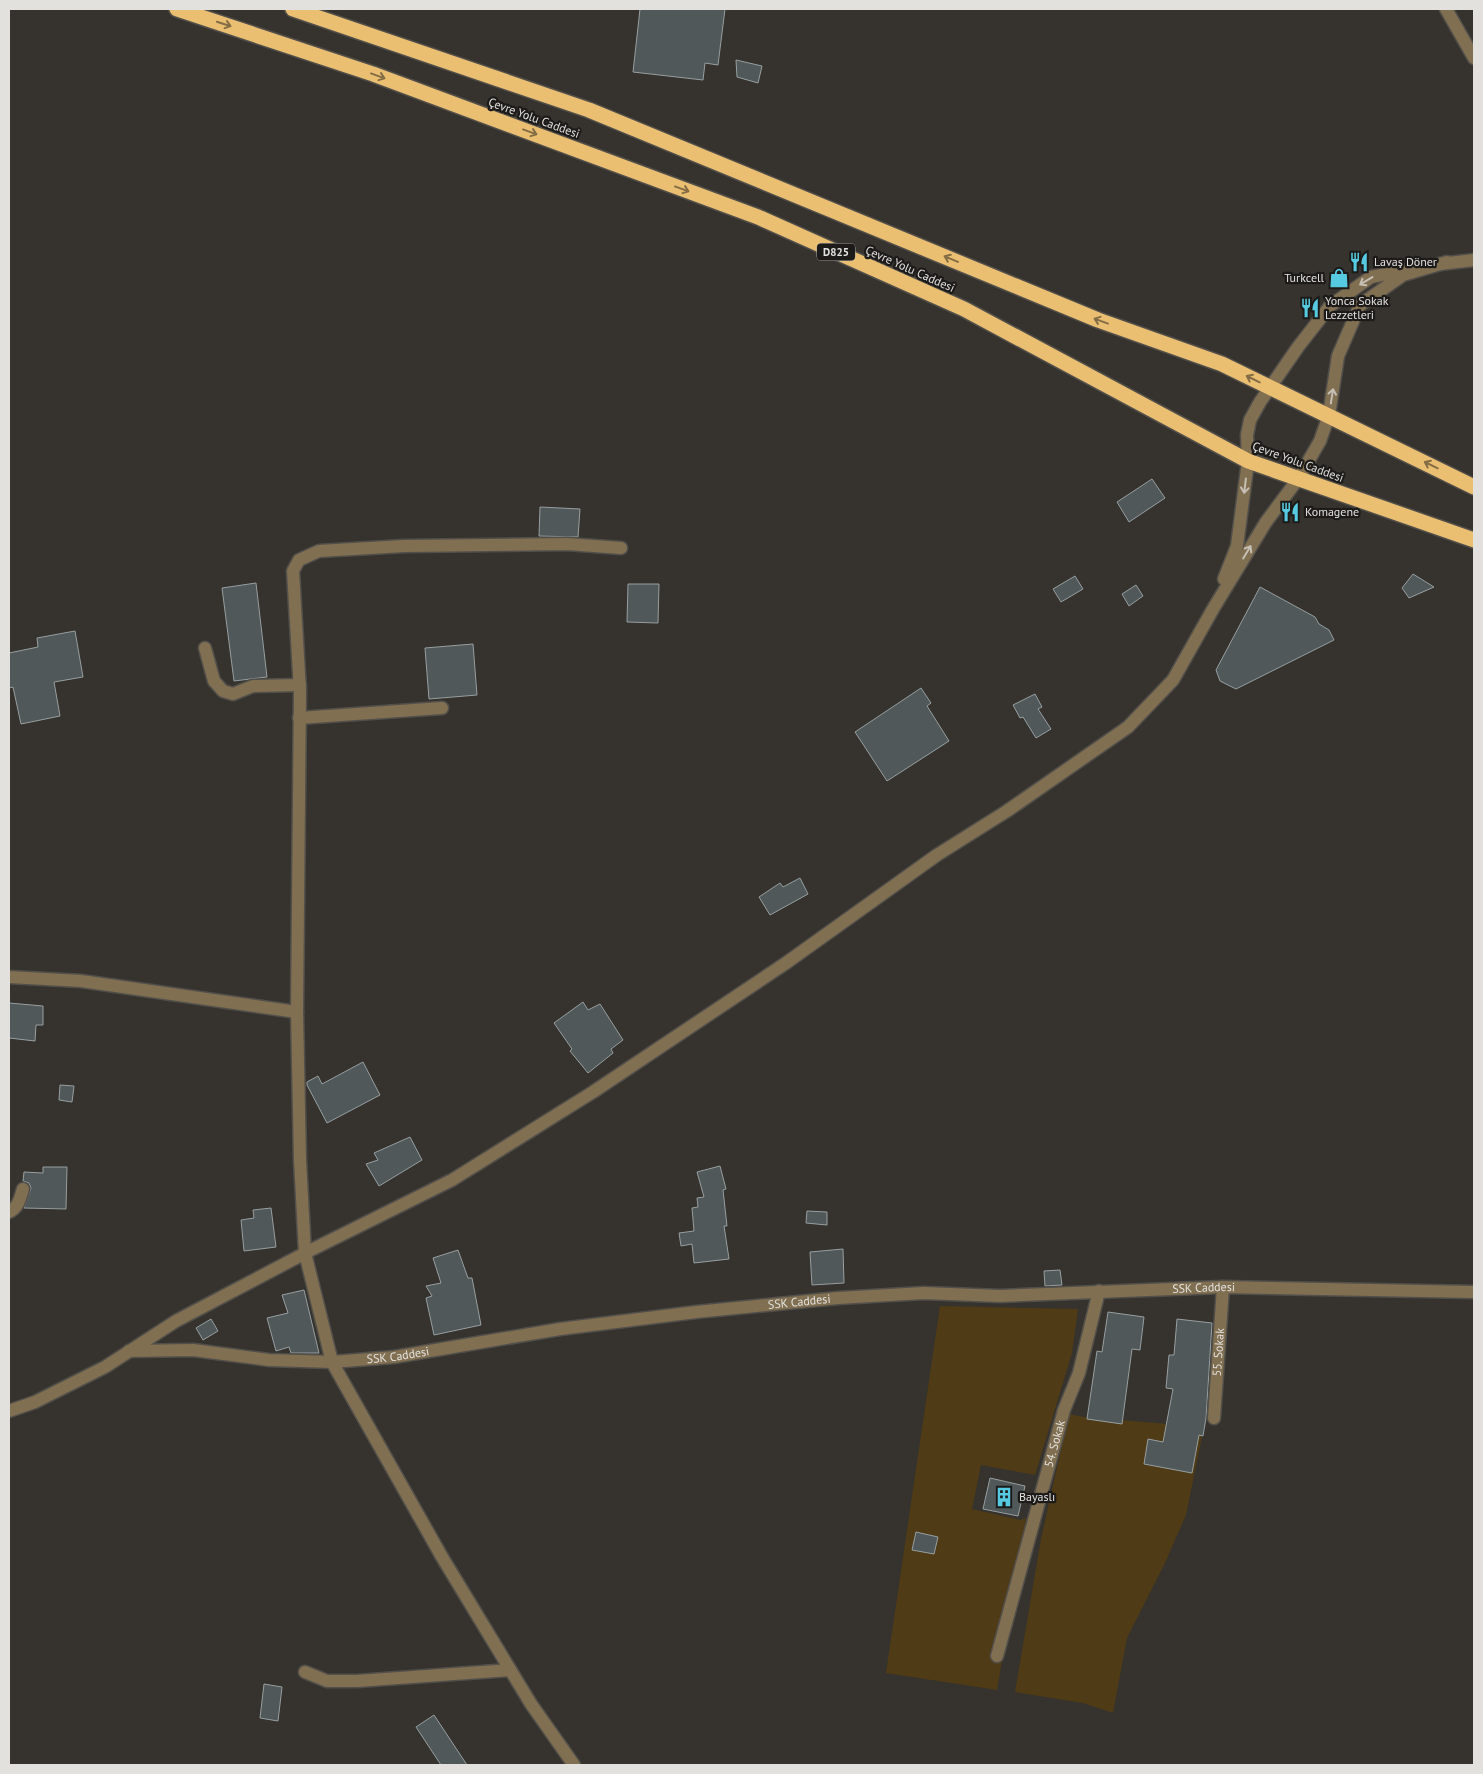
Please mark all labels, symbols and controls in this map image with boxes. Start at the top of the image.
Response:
one-way arrow [215,20,231,29]
one-way arrow [370,72,385,81]
street label: Çevre Yolu Caddesi [486,94,582,141]
one-way arrow [522,128,537,137]
one-way arrow [674,185,690,194]
street label: Çevre Yolu Caddesi [863,242,957,295]
road number: D825 [817,243,855,260]
restaurant icon: Lavaş Döner [1348,251,1370,273]
one-way arrow [944,254,959,263]
place label: Lavaş Döner [1374,254,1437,269]
shop icon: Turkcell [1328,267,1350,289]
place label: Turkcell [1284,270,1324,285]
one-way arrow [1359,275,1373,286]
place label: Yonca Sokak Lezzetleri [1325,293,1389,322]
restaurant icon: Yonca Sokak Lezzetleri [1299,297,1321,319]
one-way arrow [1094,316,1109,325]
one-way arrow [1246,374,1261,383]
one-way arrow [1327,388,1337,404]
street label: Çevre Yolu Caddesi [1250,438,1346,485]
one-way arrow [1423,460,1438,470]
one-way arrow [1240,478,1250,494]
restaurant icon: Komagene [1279,501,1301,523]
place label: Komagene [1305,504,1359,519]
one-way arrow [1243,546,1253,560]
street label: SSK Caddesi [1172,1279,1235,1296]
street label: SSK Caddesi [767,1291,831,1312]
street label: 55. Sokak [1209,1327,1227,1377]
street label: SSK Caddesi [366,1343,430,1366]
street label: 54. Sokak [1041,1418,1068,1469]
building icon: Bayaslı [993,1486,1015,1508]
place label: Bayaslı [1019,1489,1055,1504]

